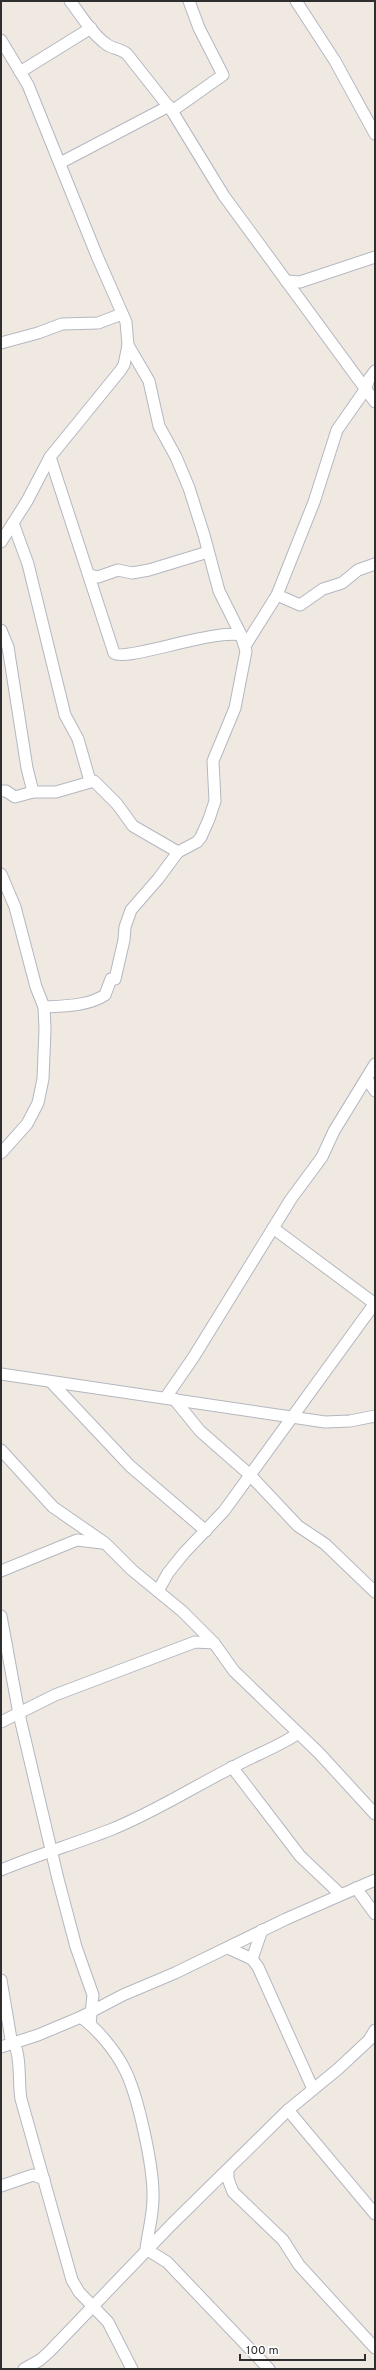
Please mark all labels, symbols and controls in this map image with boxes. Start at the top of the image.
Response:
scale bar [240,2336,365,2362]
text: 100 m [246,2343,279,2359]

